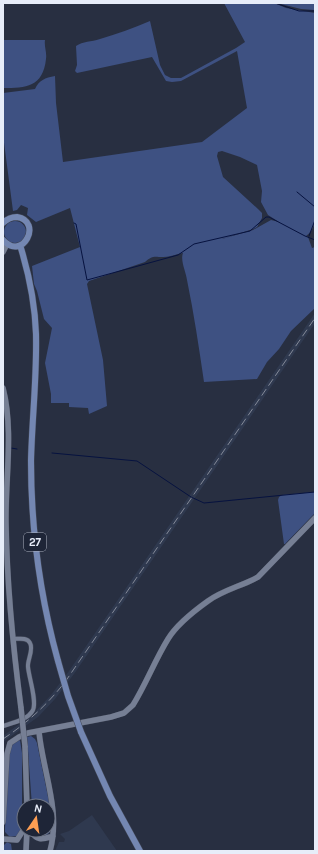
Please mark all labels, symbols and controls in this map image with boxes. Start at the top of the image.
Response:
road number: 27 [24,533,46,551]
north arrow [16,798,56,838]
text: N [33,802,43,816]

